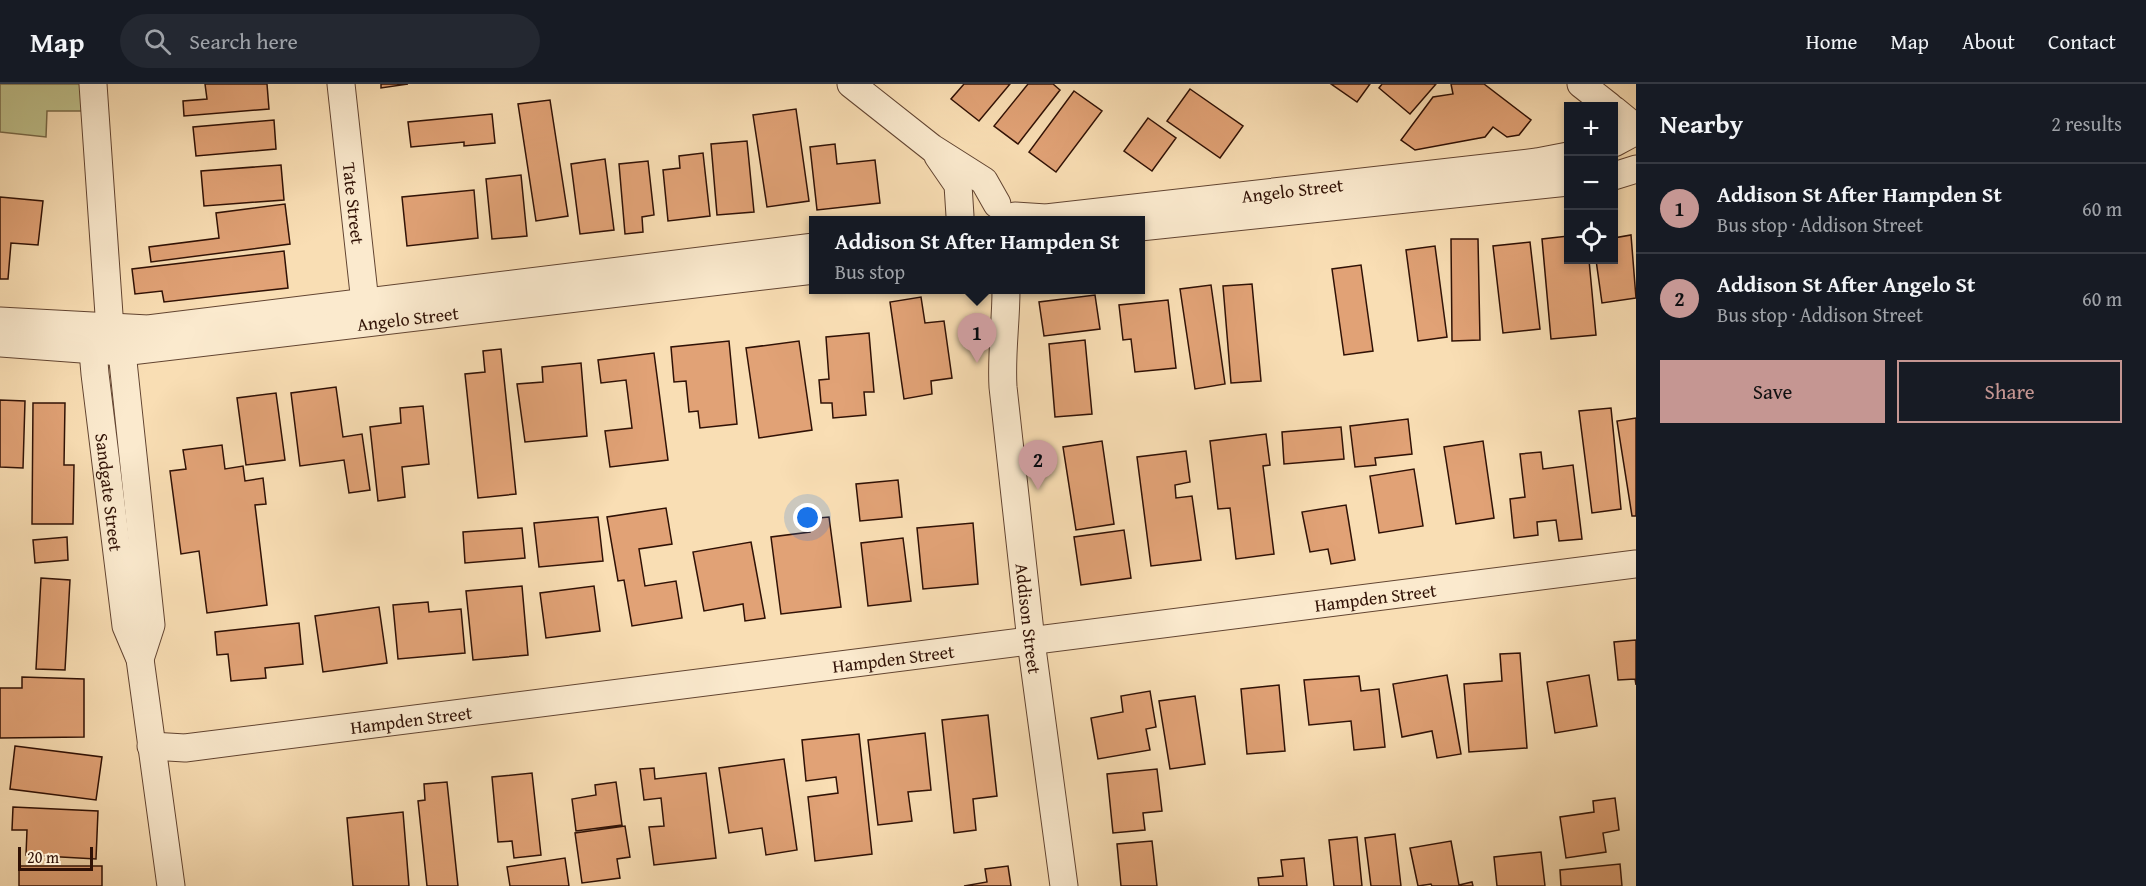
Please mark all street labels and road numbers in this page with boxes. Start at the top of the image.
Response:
street label: Tate Street [336,161,372,246]
street label: Angelo Street [1240,171,1345,209]
street label: Angelo Street [355,299,461,338]
street label: Sandgate Street [89,432,130,553]
street label: Addison Street [1009,562,1049,676]
street label: Hampden Street [1313,576,1439,618]
street label: Hampden Street [831,637,956,679]
street label: Hampden Street [349,698,474,740]

